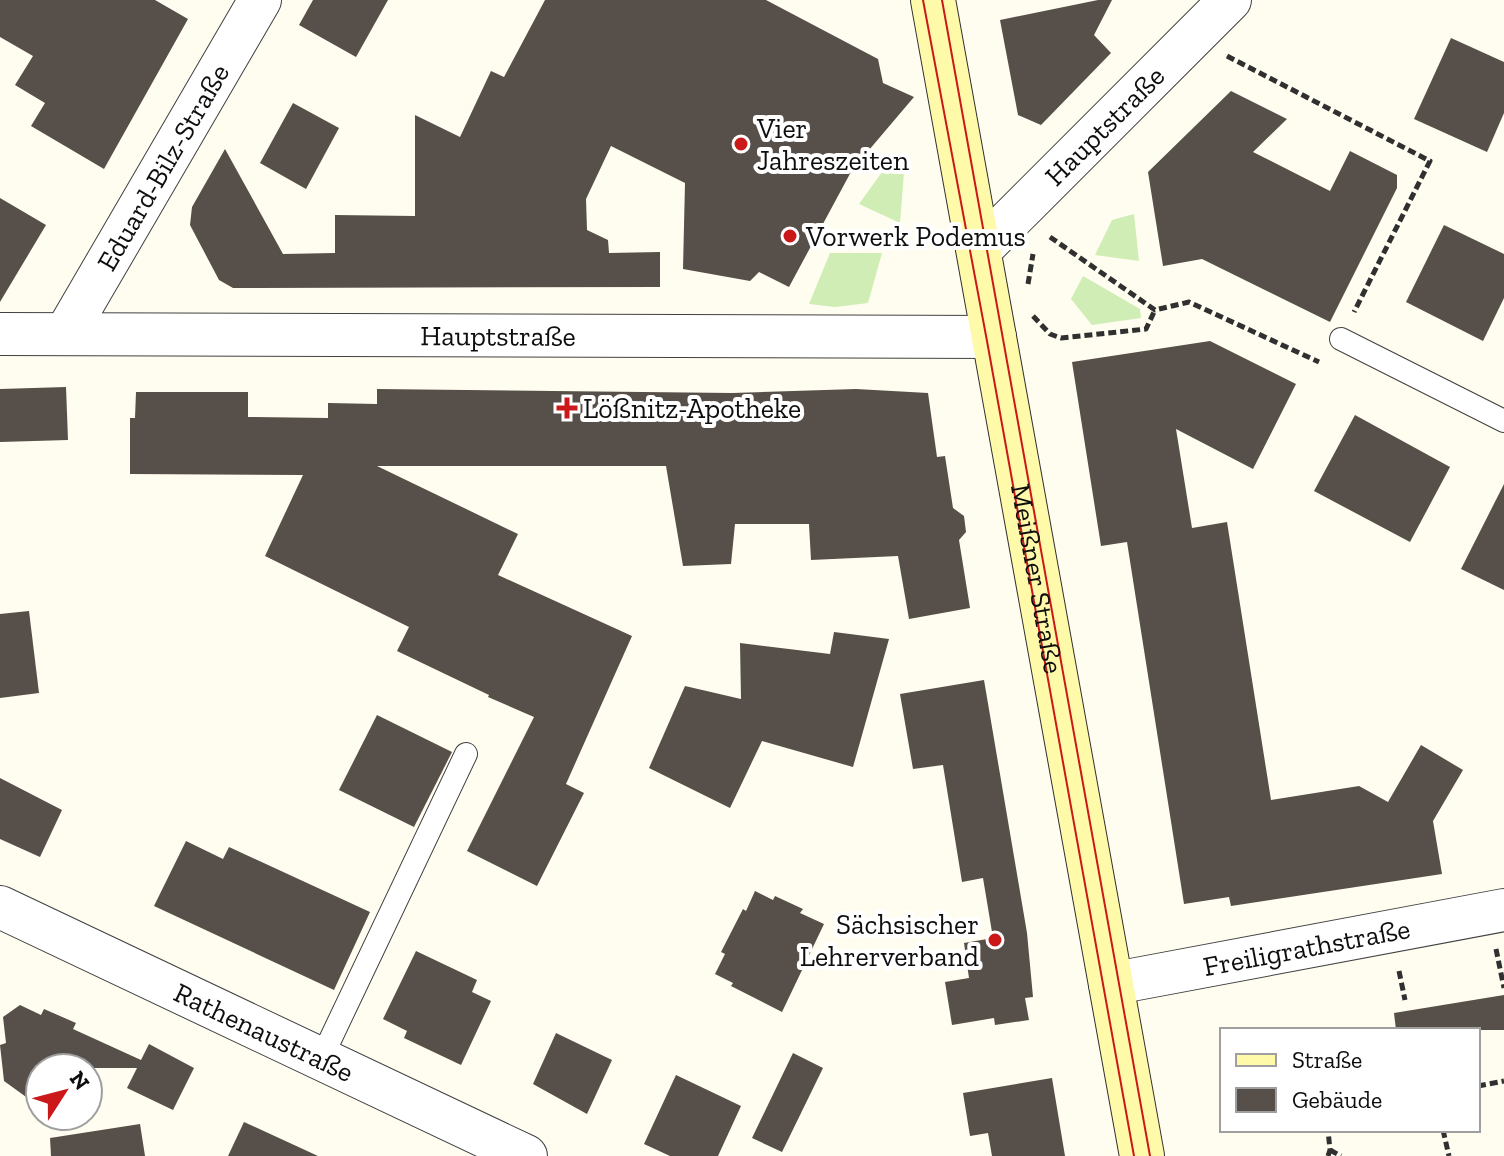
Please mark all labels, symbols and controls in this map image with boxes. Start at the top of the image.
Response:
street label: Eduard-Bilz-Straße [90,58,236,276]
street label: Hauptstraße [1038,59,1171,192]
place label: Vier Jahreszeiten [756,112,909,177]
marker: Vier Jahreszeiten [732,135,750,153]
place label: Vorwerk Podemus [805,220,1026,253]
marker: Vorwerk Podemus [781,227,799,245]
street label: Hauptstraße [420,319,576,352]
place label: Lößnitz-Apotheke [583,392,801,425]
marker: Lößnitz-Apotheke [558,399,576,417]
street label: Meißner Straße [1004,481,1071,676]
place label: Sächsischer Lehrerverband [800,908,979,973]
street label: Freiligrathstraße [1200,911,1413,983]
marker: Sächsischer Lehrerverband [986,931,1004,949]
street label: Rathenaustraße [169,975,359,1089]
legend [1220,1028,1480,1132]
text: Straße [1292,1045,1362,1074]
north arrow [24,1052,104,1132]
text: N [64,1066,96,1095]
text: Gebäude [1292,1085,1382,1114]

